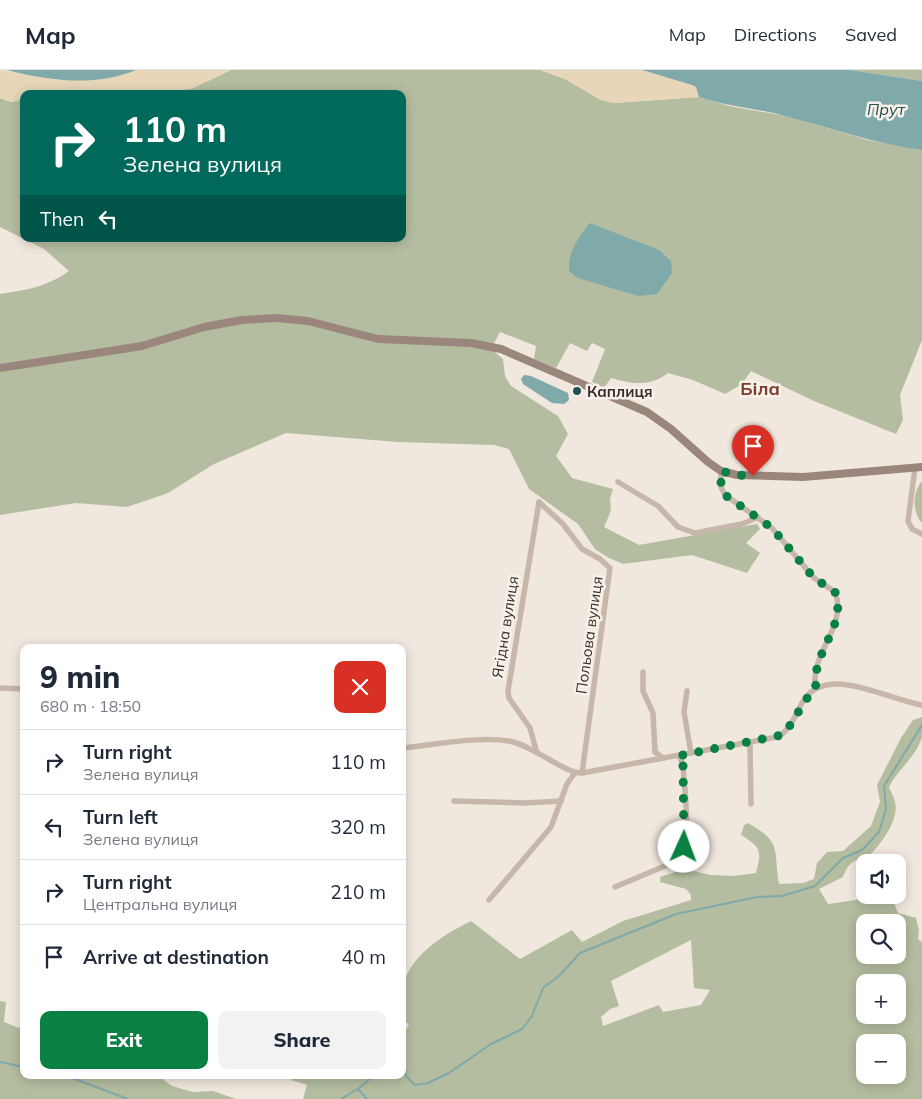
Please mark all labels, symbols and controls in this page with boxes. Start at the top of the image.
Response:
text: Map [25,20,76,50]
text: Map [669,23,706,46]
text: Directions [734,23,817,46]
text: Saved [845,23,897,46]
water label: Прут [867,99,906,119]
text: 110 m [123,107,227,151]
icon: right [40,110,105,175]
text: Зелена вулиця [123,150,282,178]
icon: left [94,205,122,233]
text: Then [40,207,84,231]
district label: Біла [740,377,780,400]
place label: Каплиця [587,382,653,401]
marker: Каплиця [571,385,583,397]
pin [732,425,774,476]
icon: arrive [739,432,767,460]
street label: Ягідна вулиця [488,575,522,679]
street label: Польова вулиця [571,575,607,695]
text: 9 min [40,658,120,696]
button: close [334,661,386,713]
text: 680 m · 18:50 [40,696,141,716]
text: Turn right [83,740,172,764]
icon: right [40,748,68,776]
text: 110 m [330,750,386,774]
text: Зелена вулиця [83,764,199,784]
text: Turn left [83,805,158,829]
icon: left [40,813,68,841]
text: 320 m [330,815,386,839]
position arrow [657,820,709,872]
text: Зелена вулиця [83,829,199,849]
map controls [856,854,906,1084]
button: sound [856,854,906,904]
text: Turn right [83,870,172,894]
icon: right [40,878,68,906]
text: 210 m [330,880,386,904]
text: Центральна вулиця [83,894,237,914]
button: search [856,914,906,964]
icon: arrive [40,943,68,971]
text: Arrive at destination [83,945,269,969]
text: 40 m [342,945,386,969]
button: + [856,974,906,1024]
button: Exit [40,1011,208,1069]
button: Share [218,1011,386,1069]
button: − [856,1034,906,1084]

